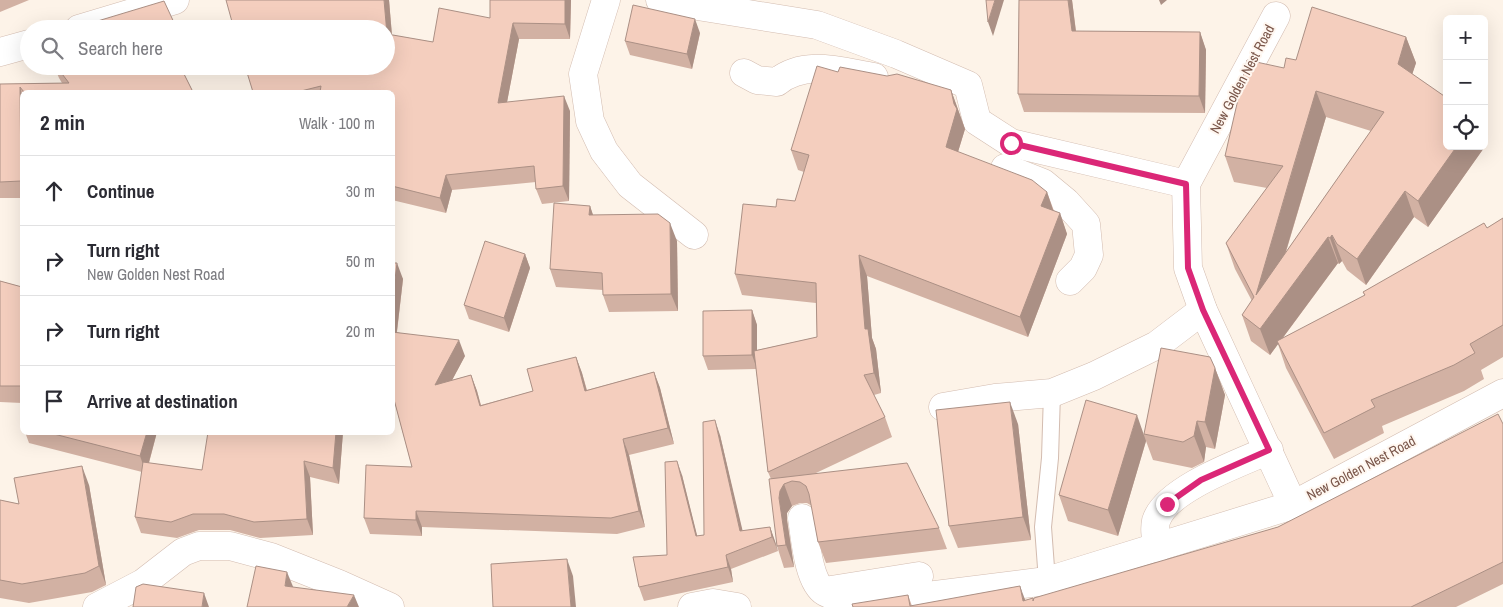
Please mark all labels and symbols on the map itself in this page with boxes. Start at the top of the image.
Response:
street label: New Golden Nest Road [1206,22,1278,136]
route start [1000,132,1023,155]
street label: New Golden Nest Road [1304,432,1418,504]
route end [1156,493,1179,516]

